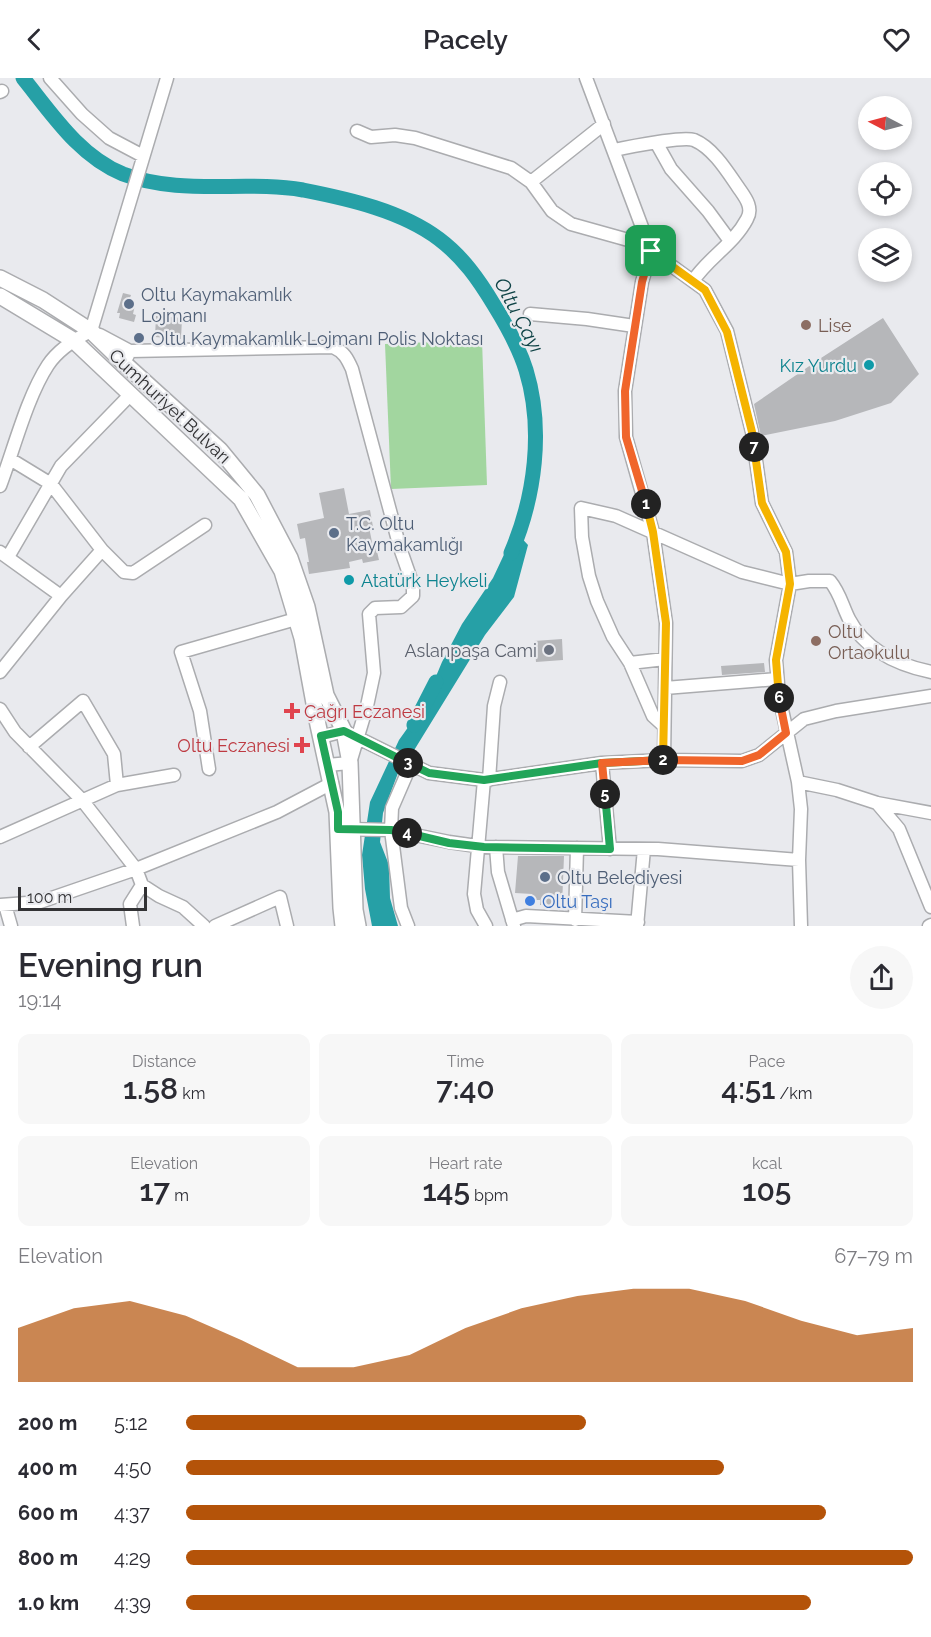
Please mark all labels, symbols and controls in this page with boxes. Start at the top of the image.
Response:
icon: back [18,23,51,56]
icon: heart [880,23,913,56]
text: Pacely [423,24,508,55]
north arrow [858,96,912,150]
map controls [858,96,912,282]
button: locate [858,162,912,216]
pin [625,225,676,276]
button: layers [858,228,912,282]
icon: arrive [634,234,667,267]
water label: Oltu Çayı [489,273,549,357]
place label: Oltu Kaymakamlık Lojmanı [141,284,293,326]
marker: Oltu Kaymakamlık Lojmanı [122,297,136,311]
place label: Lise [818,315,852,336]
marker: Lise [799,318,813,332]
place label: Oltu Kaymakamlık Lojmanı Polis Noktası [151,328,483,349]
marker: Oltu Kaymakamlık Lojmanı Polis Noktası [132,331,146,345]
street label: Cumhuriyet Bulvarı [105,344,235,468]
place label: Kız Yurdu [779,355,857,376]
marker: Kız Yurdu [862,358,876,372]
pin: 7 [739,432,769,462]
text: 7 [750,437,758,456]
pin: 1 [631,489,661,519]
text: 1 [642,494,650,513]
place label: T.C. Oltu Kaymakamlığı [346,513,463,555]
marker: T.C. Oltu Kaymakamlığı [327,526,341,540]
place label: Atatürk Heykeli [361,570,487,591]
marker: Atatürk Heykeli [342,573,356,587]
place label: Oltu Ortaokulu [828,621,910,663]
marker: Oltu Ortaokulu [809,634,823,648]
place label: Aslanpaşa Cami [404,640,537,661]
marker: Aslanpaşa Cami [542,643,556,657]
pin: 6 [764,683,794,713]
text: 6 [774,688,784,707]
place label: Çağrı Eczanesi [304,701,425,722]
marker: Çağrı Eczanesi [285,704,299,718]
place label: Oltu Eczanesi [177,735,290,756]
marker: Oltu Eczanesi [295,738,309,752]
pin: 2 [648,745,678,775]
pin: 3 [393,748,423,778]
text: 2 [658,750,668,769]
text: 3 [404,753,412,772]
pin: 5 [590,779,620,809]
text: 5 [601,784,609,803]
pin: 4 [392,818,422,848]
text: 4 [402,823,412,842]
place label: Oltu Belediyesi [557,867,682,888]
marker: Oltu Belediyesi [538,870,552,884]
scale bar [18,884,147,911]
text: 100 m [27,888,72,907]
place label: Oltu Taşı [542,891,613,912]
marker: Oltu Taşı [523,894,537,908]
text: Evening run [18,946,203,985]
button: share [850,946,913,1009]
text: 19:14 [18,988,62,1012]
text: Distance [132,1052,196,1071]
text: Time [447,1052,484,1071]
text: Pace [748,1052,785,1071]
text: 1.58 [123,1071,178,1106]
text: 7:40 [436,1071,495,1106]
text: 4:51 [721,1071,776,1106]
text: km [178,1084,205,1103]
text: /km [776,1084,812,1103]
text: Elevation [130,1154,198,1173]
text: Heart rate [429,1154,502,1173]
text: kcal [752,1154,782,1173]
text: 17 [139,1173,170,1208]
text: 145 [422,1173,470,1208]
text: 105 [742,1173,791,1208]
text: m [170,1186,189,1205]
text: bpm [470,1186,509,1205]
text: Elevation [18,1244,103,1268]
text: 67–79 m [834,1244,913,1268]
text: 200 m [18,1411,77,1435]
text: 5:12 [114,1411,148,1435]
text: 400 m [18,1456,77,1480]
text: 4:50 [114,1456,152,1480]
text: 600 m [18,1501,78,1525]
text: 4:37 [114,1501,150,1525]
text: 800 m [18,1546,78,1570]
text: 4:29 [114,1546,151,1570]
text: 1.0 km [18,1591,79,1615]
text: 4:39 [114,1591,151,1615]

